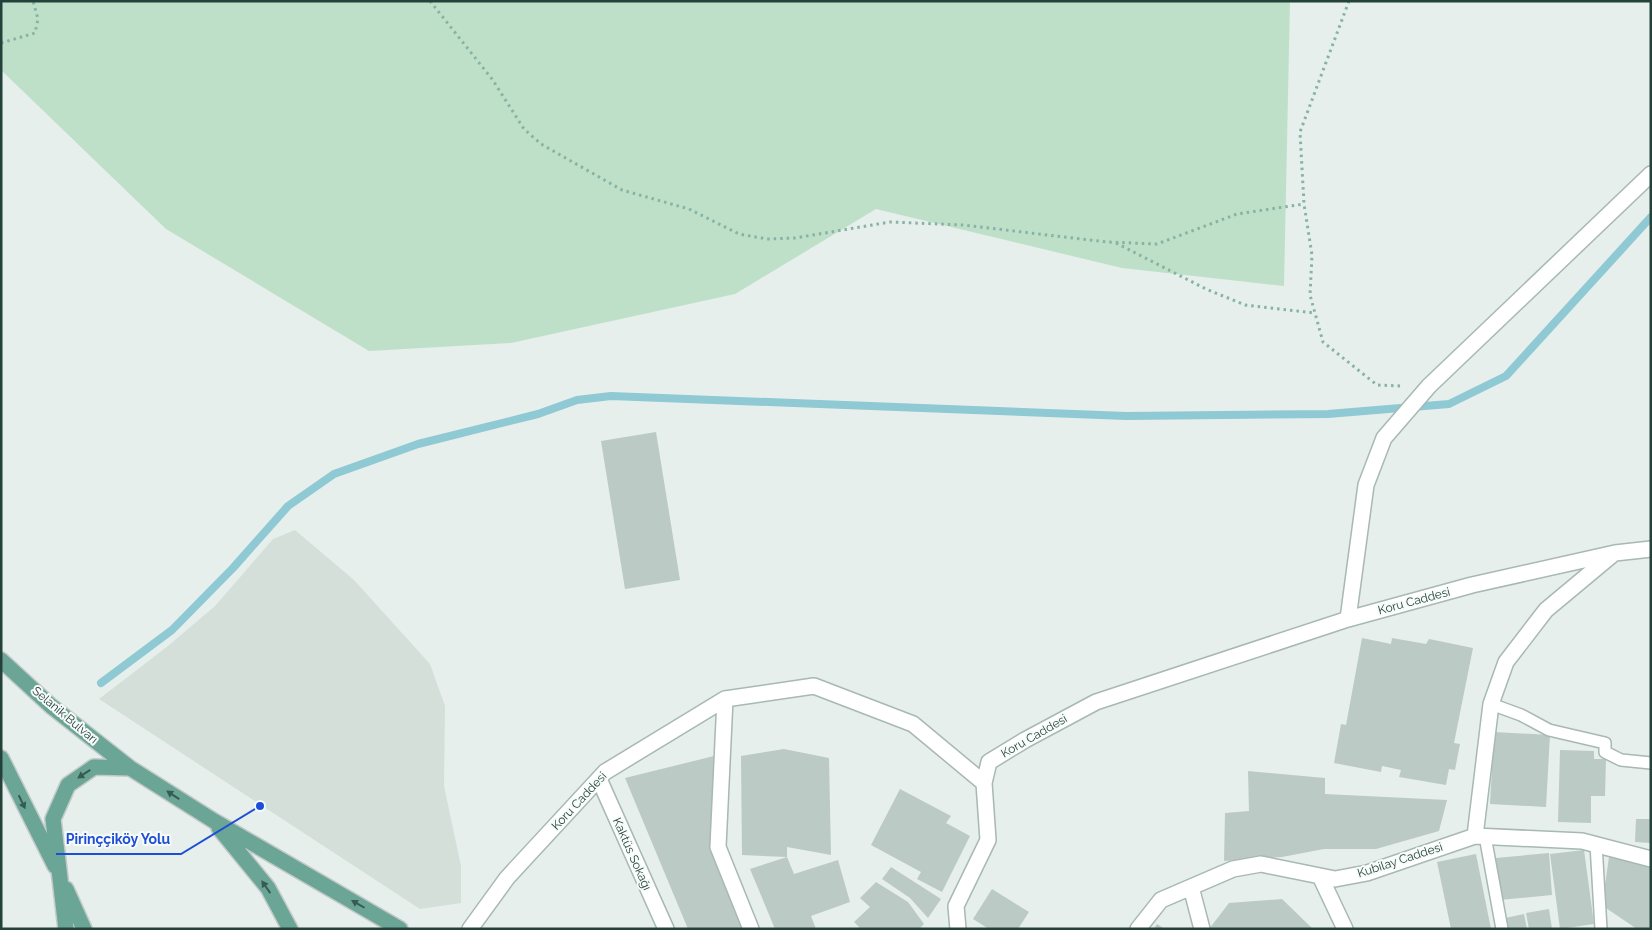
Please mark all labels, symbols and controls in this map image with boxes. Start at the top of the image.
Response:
street label: Koru Caddesi [1376,585,1452,617]
street label: Selanik Bulvarı [29,684,101,746]
street label: Koru Caddesi [998,711,1070,761]
street label: Koru Caddesi [549,769,609,833]
one-way arrow [77,770,90,779]
one-way arrow [166,790,179,800]
one-way arrow [19,795,27,809]
street label: Kaktüs Sokağı [610,816,654,892]
callout: Pirinççiköy Yolu [56,825,181,854]
text: Pirinççiköy Yolu [66,831,171,847]
street label: Kubilay Caddesi [1356,840,1444,880]
one-way arrow [261,880,271,893]
one-way arrow [351,900,364,909]

